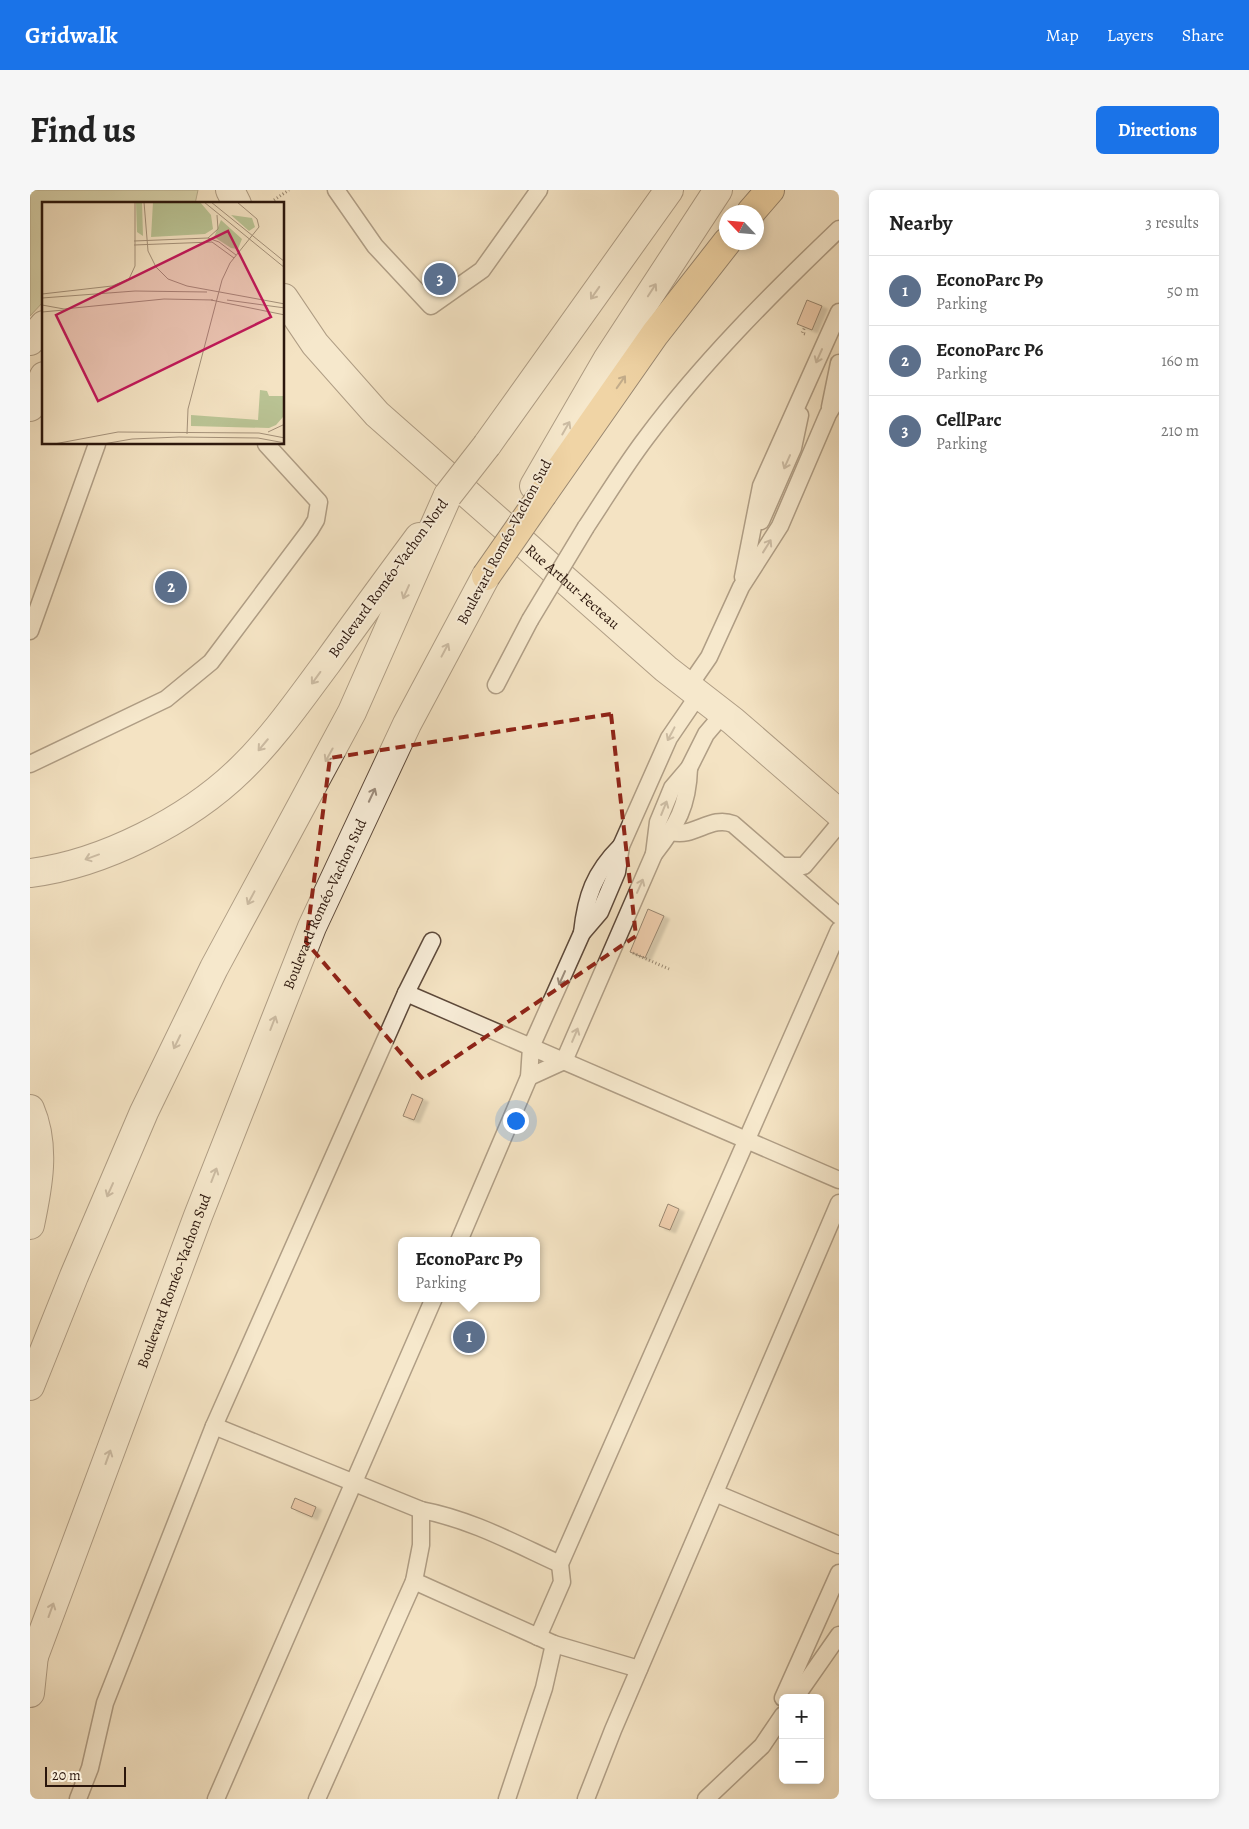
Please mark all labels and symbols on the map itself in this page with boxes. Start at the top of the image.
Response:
inset map [42,202,285,445]
north arrow [719,205,764,250]
pin: 3 [424,260,456,298]
one-way arrow [647,283,657,297]
one-way arrow [590,285,600,299]
one-way arrow [814,348,824,363]
one-way arrow [616,375,626,389]
one-way arrow [562,421,572,435]
one-way arrow [781,454,791,469]
street label: Boulevard Roméo-Vachon Sud [452,455,557,628]
street label: Boulevard Roméo-Vachon Nord [324,494,453,661]
one-way arrow [763,539,773,553]
street label: Rue Arthur-Fecteau [521,540,625,634]
pin: 2 [155,568,187,606]
one-way arrow [401,584,411,599]
one-way arrow [440,643,450,658]
one-way arrow [310,671,321,684]
one-way arrow [666,726,675,741]
one-way arrow [258,738,269,751]
one-way arrow [324,747,333,762]
one-way arrow [368,788,377,803]
one-way arrow [659,801,669,816]
street label: Boulevard Roméo-Vachon Sud [278,815,372,992]
one-way arrow [85,853,100,862]
one-way arrow [636,879,646,894]
one-way arrow [246,890,255,905]
one-way arrow [556,970,566,985]
one-way arrow [269,1016,279,1031]
one-way arrow [571,1028,581,1043]
one-way arrow [172,1035,182,1050]
your location [503,1108,529,1134]
one-way arrow [210,1168,220,1183]
one-way arrow [104,1182,114,1197]
street label: Boulevard Roméo-Vachon Sud [132,1190,216,1371]
pin: 1 [453,1318,485,1356]
one-way arrow [104,1450,113,1465]
one-way arrow [48,1602,57,1617]
scale bar [45,1764,126,1787]

